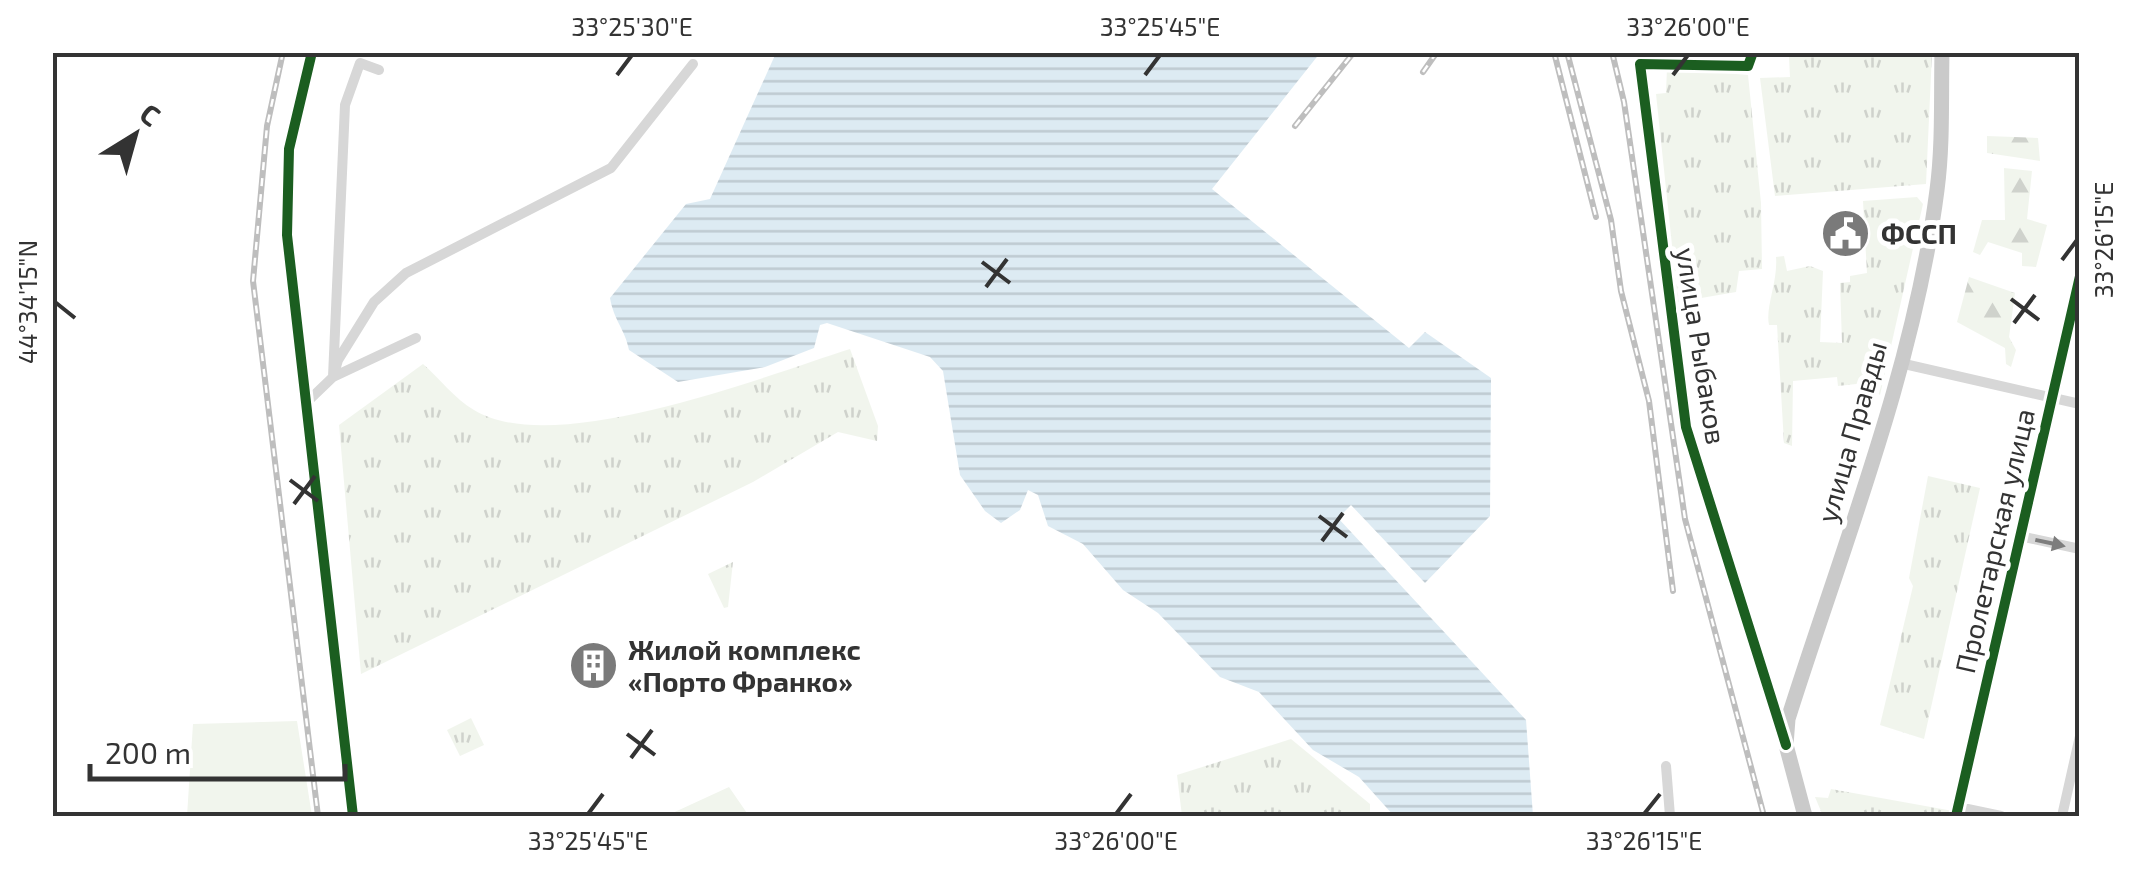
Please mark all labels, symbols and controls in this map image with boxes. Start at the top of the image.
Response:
text: 33°25'30"E [571,11,693,41]
text: 33°25'45"E [1100,11,1220,41]
text: 33°26'00"E [1626,11,1750,41]
north arrow [85,85,185,185]
text: С [134,96,167,133]
text: 33°26'15"E [2088,182,2118,298]
public building icon: ФССП [1820,208,1872,260]
place label: ФССП [1881,216,1957,250]
text: 44°34'15"N [12,240,42,364]
street label: улица Рыбаков [1670,245,1734,447]
street label: улица Правды [1809,337,1893,526]
street label: Пролетарская улица [1947,405,2041,676]
one-way arrow [2035,535,2066,551]
place label: Жилой комплекс «Порто Франко» [628,632,861,698]
building icon: Жилой комплекс «Порто Франко» [567,640,619,692]
scale bar [90,719,345,781]
text: 200 m [105,734,191,770]
text: 33°25'45"E [528,825,648,855]
text: 33°26'00"E [1054,825,1178,855]
text: 33°26'15"E [1586,825,1702,855]

